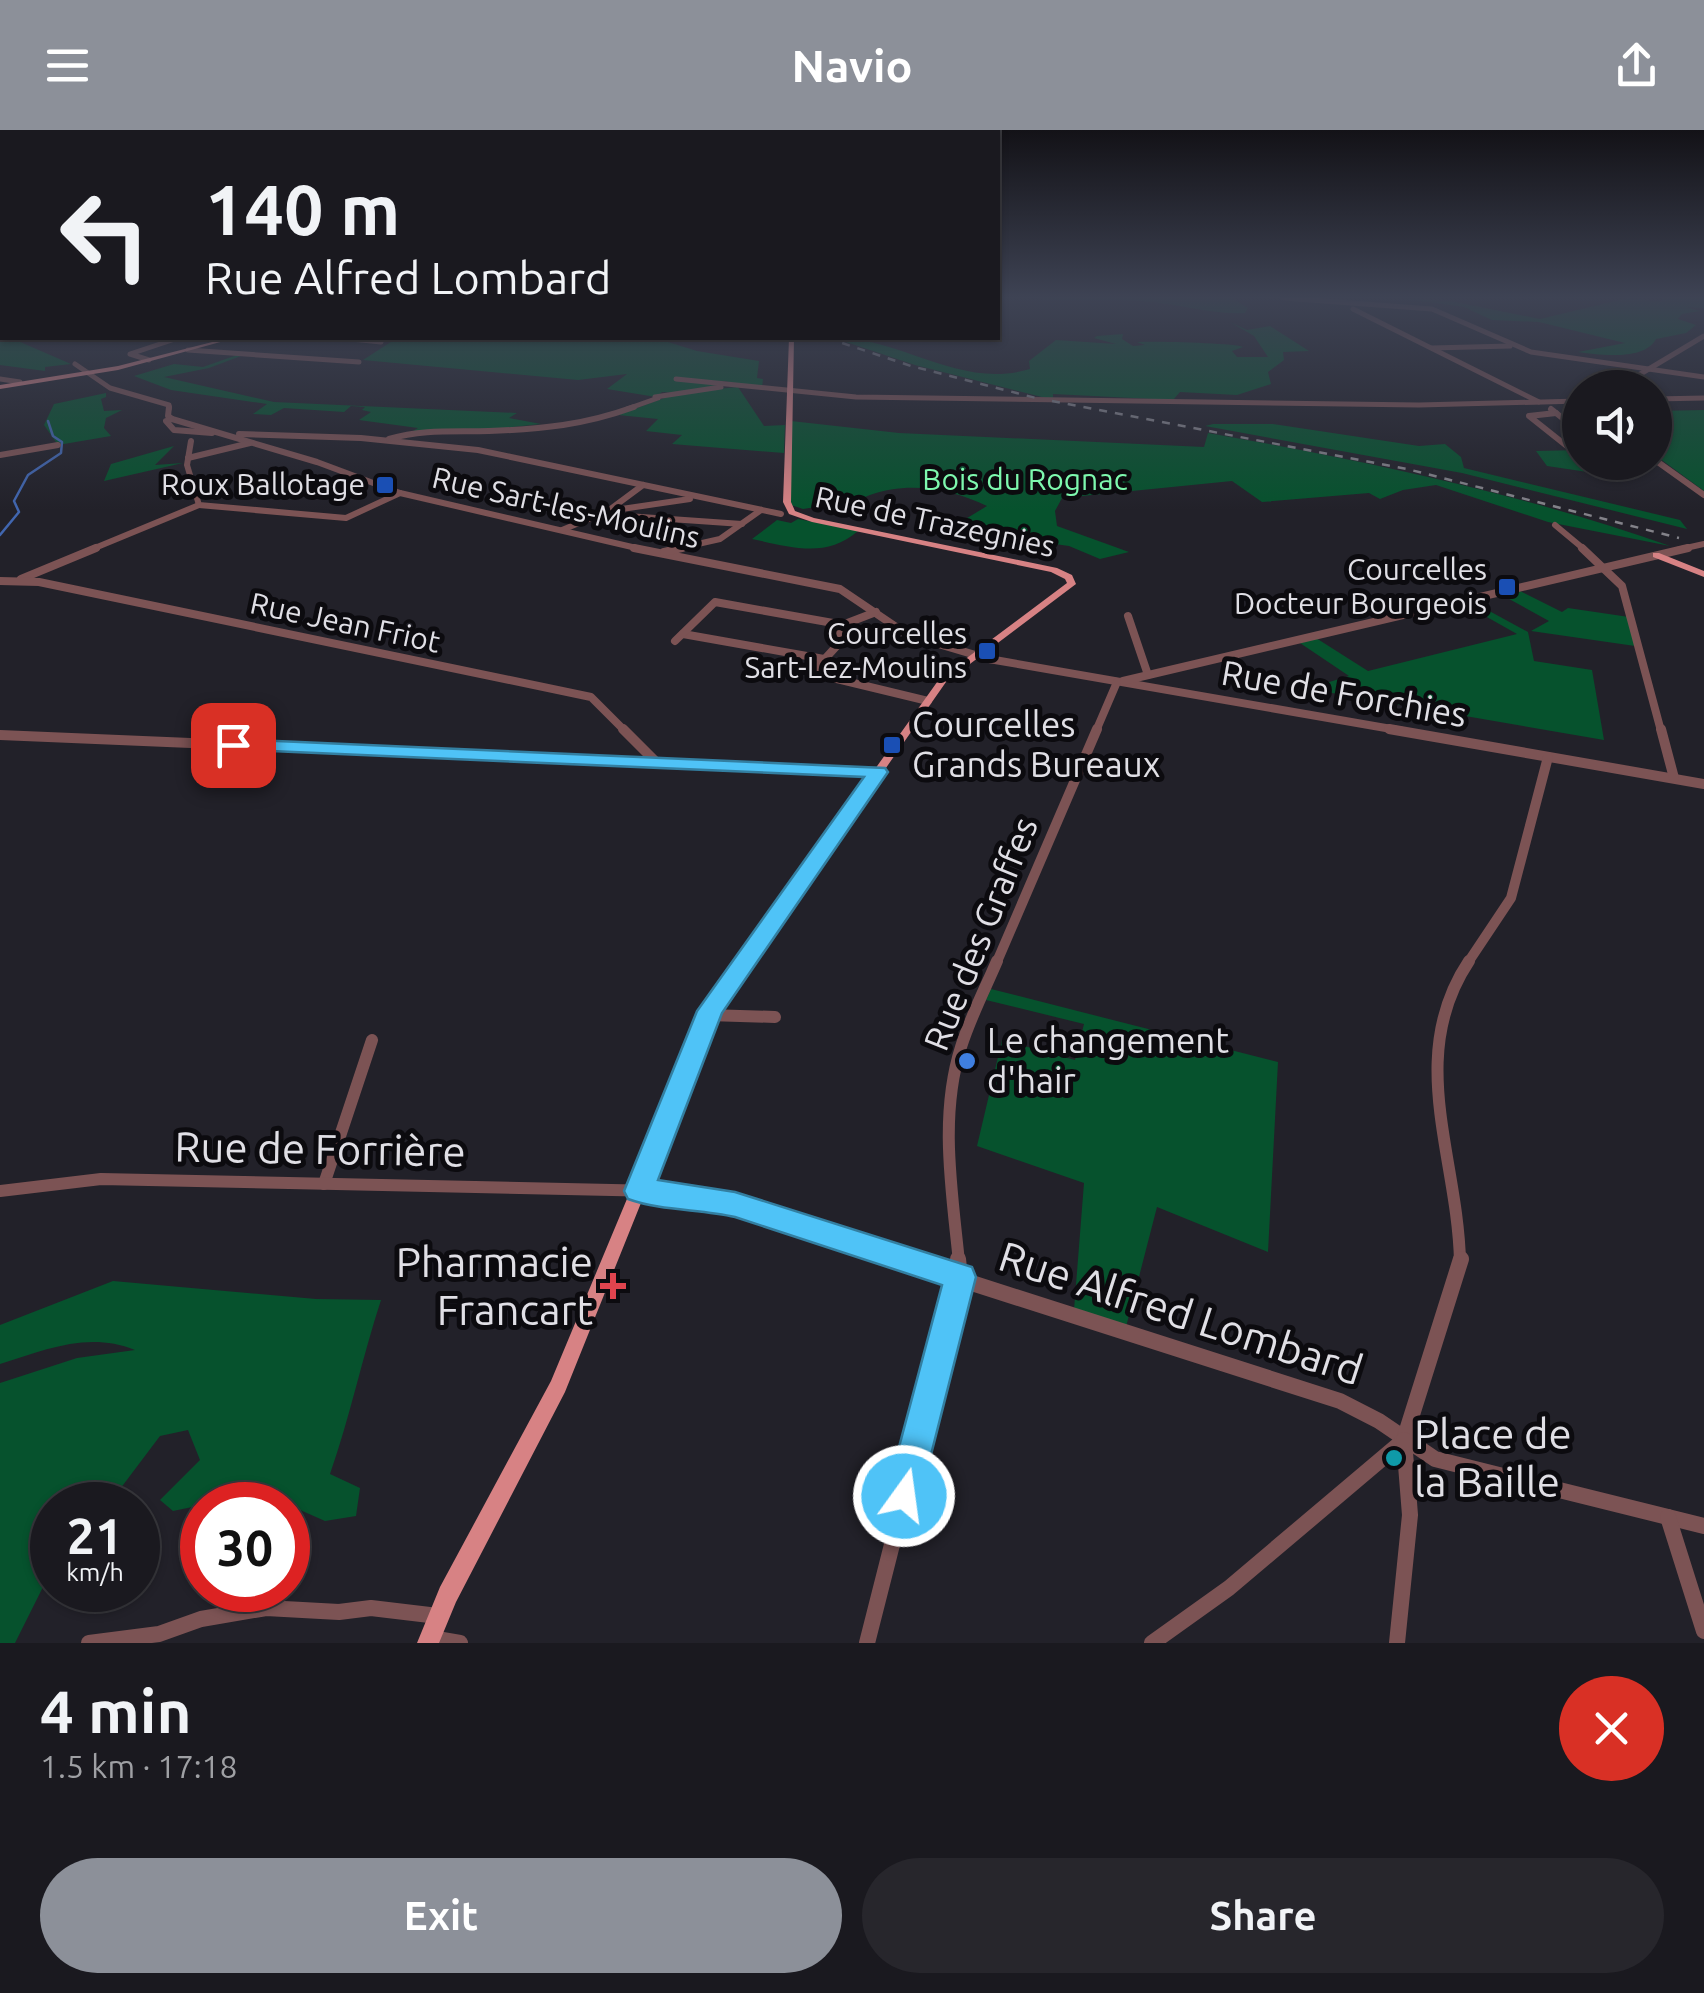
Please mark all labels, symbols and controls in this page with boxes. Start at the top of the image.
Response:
icon: menu [40,38,95,93]
icon: share [1609,38,1664,93]
text: Navio [791,40,913,91]
icon: left [40,170,170,300]
text: 140 m [205,170,400,248]
text: Rue Alfred Lombard [205,252,611,303]
map controls [1562,370,1672,480]
button: sound [1562,370,1672,480]
street label: Rue Sart-les-Moulins [429,460,703,554]
park label: Bois du Rognac [922,462,1128,496]
place label: Roux Ballotage [161,467,365,501]
marker: Roux Ballotage [374,474,396,496]
street label: Rue de Trazegnies [812,479,1058,563]
place label: Courcelles Docteur Bourgeois [1234,552,1487,620]
marker: Courcelles Docteur Bourgeois [1496,576,1518,598]
street label: Rue Jean Friot [247,585,443,659]
place label: Courcelles Sart-Lez-Moulins [744,616,967,684]
marker: Courcelles Sart-Lez-Moulins [976,640,998,662]
street label: Rue de Forchies [1218,652,1470,734]
pin [191,703,276,788]
place label: Courcelles Grands Bureaux [912,704,1161,784]
icon: arrive [206,718,261,773]
marker: Courcelles Grands Bureaux [881,734,903,756]
street label: Rue des Graffes [915,811,1045,1056]
place label: Le changement d'hair [987,1020,1229,1100]
marker: Le changement d'hair [956,1050,978,1072]
street label: Rue de Forrière [174,1122,466,1175]
street label: Rue Alfred Lombard [994,1232,1369,1393]
place label: Pharmacie Francart [396,1238,593,1333]
marker: Pharmacie Francart [602,1275,624,1297]
place label: Place de la Baille [1414,1410,1572,1505]
position arrow [852,1444,956,1548]
marker: Place de la Baille [1383,1447,1405,1469]
speed limit sign: 30 [180,1482,310,1612]
text: 21 [67,1507,123,1563]
text: km/h [66,1558,124,1586]
button: close [1559,1676,1664,1781]
text: 4 min [40,1677,192,1744]
text: 1.5 km · 17:18 [40,1748,238,1784]
button: Exit [40,1858,842,1973]
button: Share [862,1858,1664,1973]

